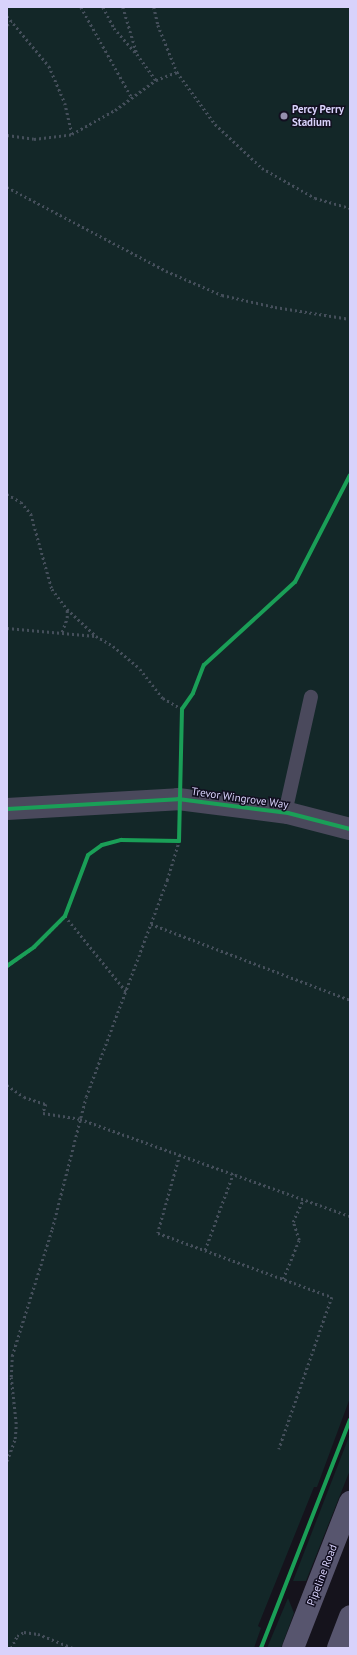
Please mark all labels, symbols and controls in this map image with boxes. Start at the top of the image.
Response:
place label: Percy Perry Stadium [292,103,344,129]
marker: Percy Perry Stadium [279,111,289,121]
street label: Trevor Wingrove Way [190,785,290,811]
street label: Pipeline Road [304,1542,340,1608]

